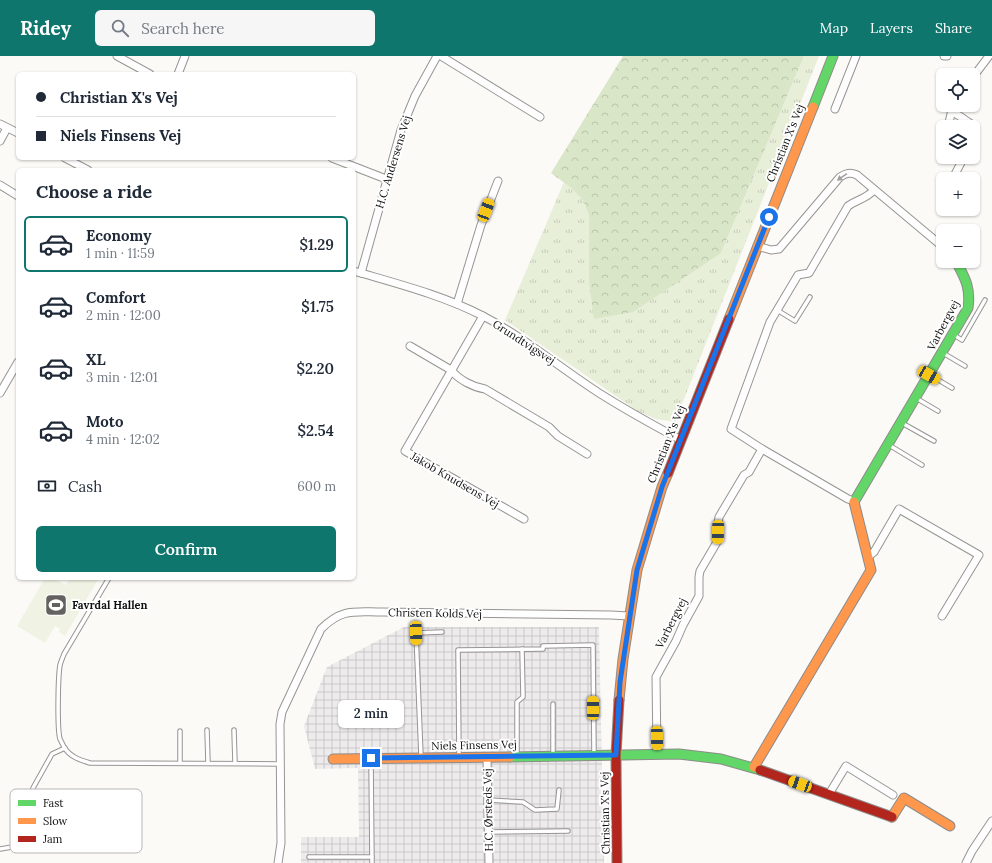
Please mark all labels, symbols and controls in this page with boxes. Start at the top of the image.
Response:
search box [95,10,375,46]
text: Ridey [20,16,71,40]
icon: search [109,17,131,39]
text: Search here [141,19,224,38]
text: Map [820,19,848,37]
text: Layers [870,19,913,37]
text: Share [935,19,972,37]
map controls [936,68,980,268]
button: locate [936,68,980,112]
text: Christian X's Vej [60,88,178,107]
street label: Christian X's Vej [763,102,807,184]
street label: H.C. Andersens Vej [372,114,414,210]
button: layers [936,120,980,164]
text: Niels Finsens Vej [60,126,181,145]
button: + [936,172,980,216]
one-way arrow [837,173,848,181]
text: Choose a ride [36,180,152,203]
car [476,197,496,223]
route start [760,208,778,226]
button: − [936,224,980,268]
icon: car [38,226,74,262]
text: Economy [86,226,151,245]
text: $1.29 [299,235,334,254]
text: 1 min · 11:59 [86,245,155,262]
icon: car [38,288,74,324]
text: Comfort [86,288,146,307]
text: $1.75 [301,297,334,316]
street label: Varbergvej [923,297,962,353]
text: 2 min · 12:00 [86,307,161,324]
street label: Grundtvigsvej [490,317,558,367]
icon: car [38,350,74,386]
text: XL [86,350,106,369]
text: $2.20 [296,359,334,378]
car [916,364,942,386]
text: 3 min · 12:01 [86,369,158,386]
street label: Christian X's Vej [644,403,688,485]
icon: car [38,412,74,448]
text: Moto [86,412,123,431]
text: $2.54 [297,421,334,440]
text: 4 min · 12:02 [86,431,160,448]
street label: Jakob Knudsens Vej [407,448,502,511]
icon: cash [36,475,58,497]
text: Cash [68,477,102,496]
text: 600 m [297,478,336,495]
car [712,520,724,544]
button: Confirm [36,526,336,572]
sports icon: Favrdal Hallen [43,592,69,618]
street label: Varbergvej [652,595,690,652]
place label: Favrdal Hallen [72,598,148,612]
street label: Christen Kolds Vej [388,605,482,621]
car [410,621,422,645]
car [587,696,599,720]
callout: 2 min [338,700,404,728]
text: 2 min [354,705,388,722]
car [651,726,663,750]
street label: Niels Finsens Vej [431,737,517,753]
route end [362,749,380,767]
street label: H.C. Ørsteds Vej [480,768,496,852]
street label: Christian X's Vej [597,771,613,855]
car [787,774,813,794]
legend [10,789,142,853]
text: Fast [43,796,64,810]
text: Slow [43,814,68,828]
text: Jam [42,832,63,846]

